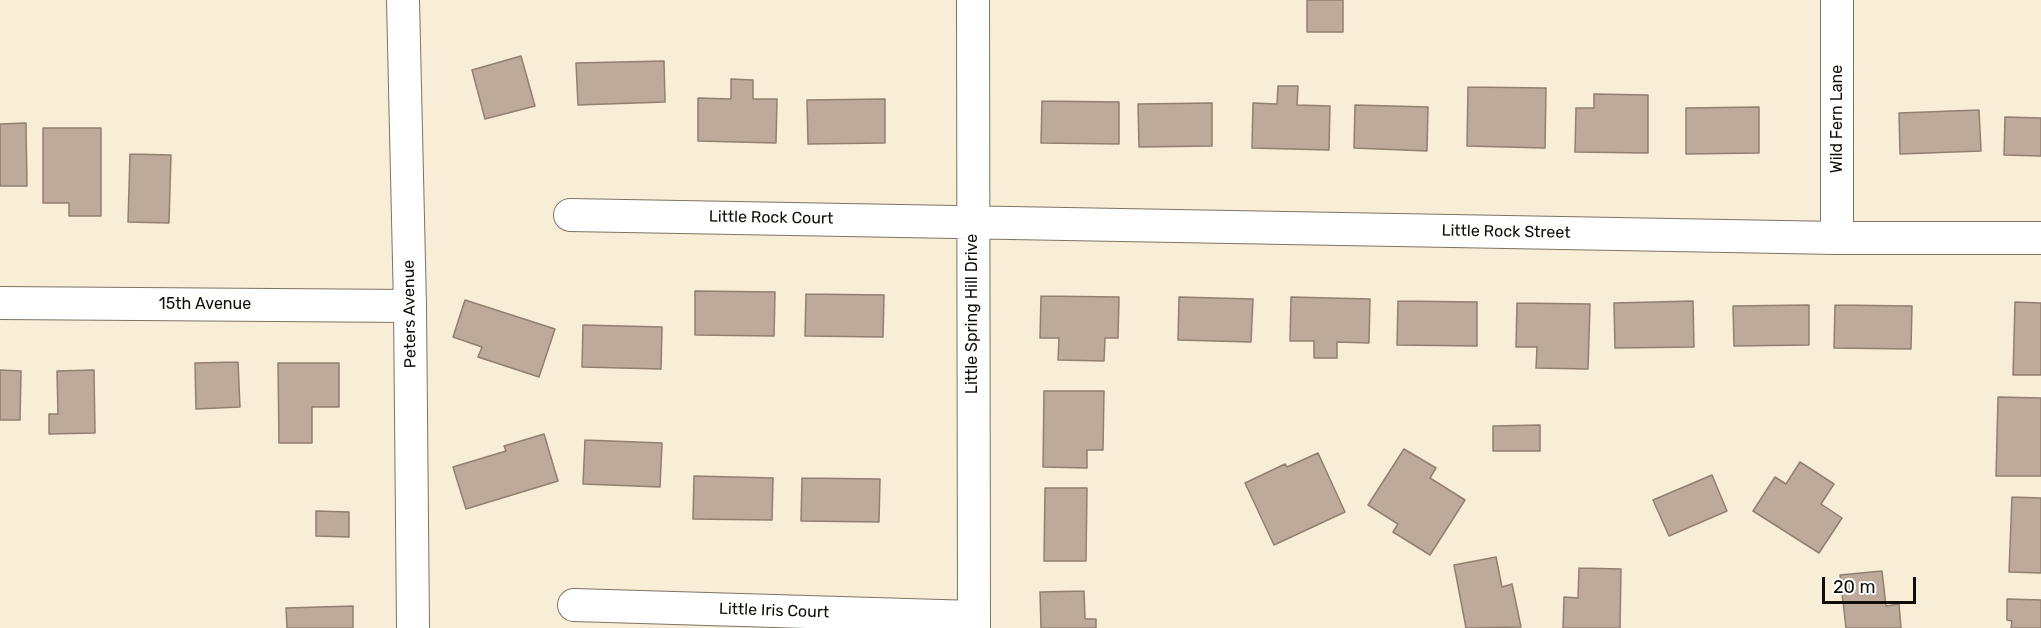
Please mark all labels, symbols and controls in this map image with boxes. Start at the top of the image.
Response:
street label: Wild Fern Lane [1827,65,1847,173]
street label: Little Rock Court [709,207,833,229]
street label: Little Rock Street [1441,221,1571,243]
street label: Little Spring Hill Drive [962,234,982,394]
street label: Peters Avenue [399,260,421,368]
street label: 15th Avenue [159,294,251,314]
scale bar [1825,565,1920,603]
text: 20 m [1833,576,1875,598]
street label: Little Iris Court [719,599,829,623]

